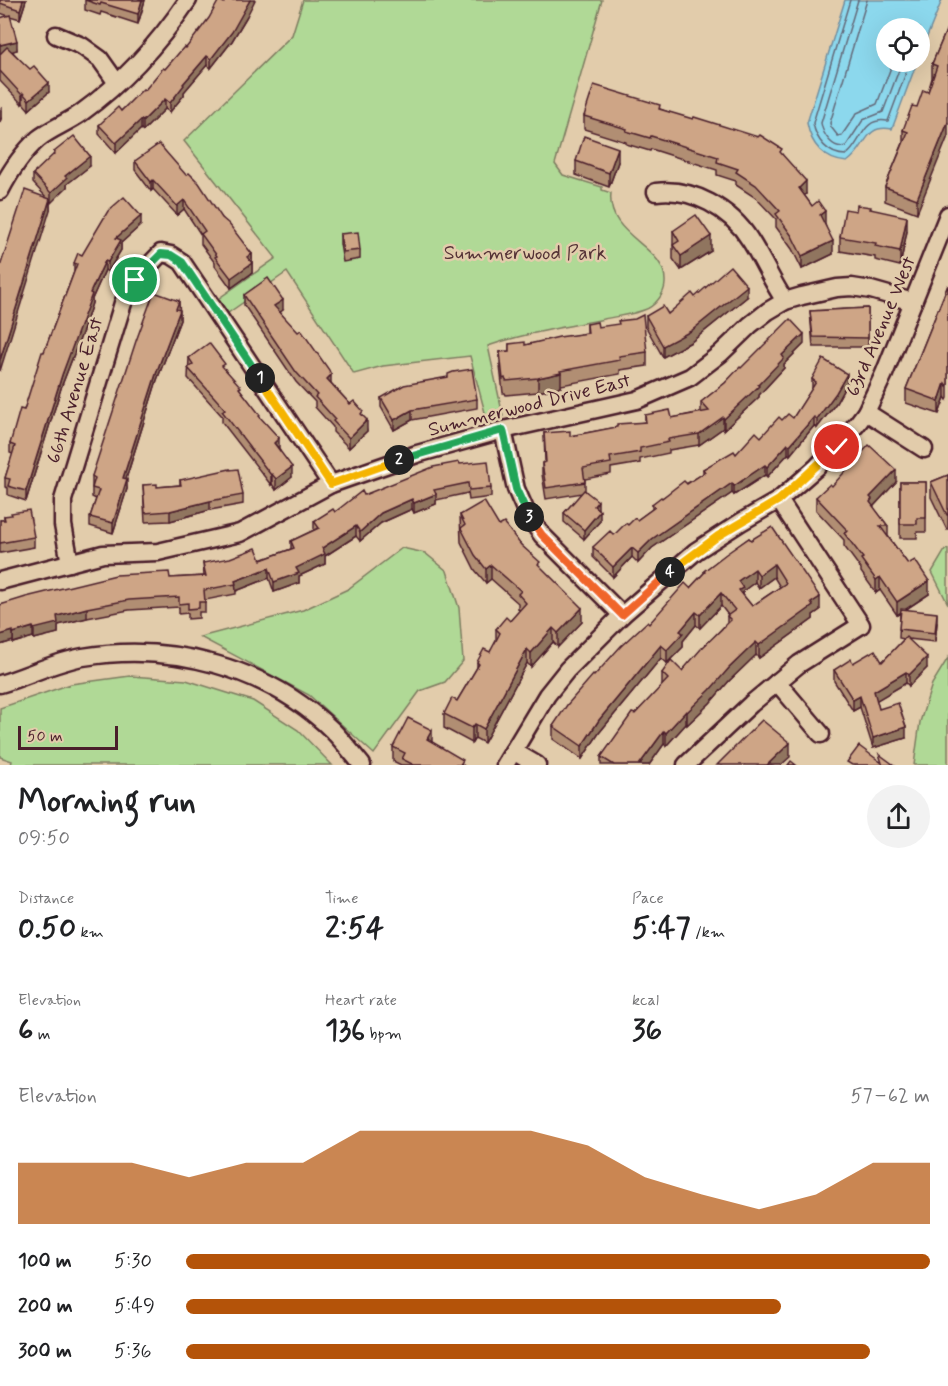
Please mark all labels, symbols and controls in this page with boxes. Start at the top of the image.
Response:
map controls [876,18,930,72]
button: locate [876,18,930,72]
park label: Summerwood Park [444,240,606,267]
street label: 63rd Avenue West [840,252,923,401]
pin [109,254,160,305]
icon: arrive [118,263,151,296]
street label: 66th Avenue East [40,314,111,467]
pin: 1 [245,363,275,393]
text: 1 [256,367,264,388]
street label: Summerwood Drive East [425,367,634,444]
pin [811,421,862,472]
icon: check [820,430,853,463]
pin: 2 [384,445,414,475]
text: 2 [395,449,403,470]
pin: 3 [514,502,544,532]
text: 3 [525,506,533,527]
pin: 4 [655,557,685,587]
text: 4 [665,561,675,582]
scale bar [18,723,118,750]
text: 50 m [27,726,63,747]
text: Morning run [18,780,196,824]
button: share [867,785,930,848]
text: 09:50 [18,825,70,852]
text: Distance [18,888,74,909]
text: Time [325,888,359,909]
text: Pace [632,888,664,909]
text: 0.50 [18,909,76,948]
text: 2:54 [325,909,384,948]
text: 5:47 [632,909,691,948]
text: km [76,922,104,943]
text: /km [691,922,725,943]
text: Elevation [18,990,81,1011]
text: Heart rate [325,990,397,1011]
text: kcal [632,990,659,1011]
text: 6 [18,1011,33,1050]
text: 136 [325,1011,365,1050]
text: 36 [632,1011,662,1050]
text: m [33,1024,50,1045]
text: bpm [365,1024,402,1045]
text: Elevation [18,1083,97,1110]
text: 57–62 m [850,1083,930,1110]
text: 100 m [18,1248,72,1275]
text: 5:30 [114,1248,152,1275]
text: 200 m [18,1293,73,1320]
text: 5:49 [114,1293,155,1320]
text: 300 m [18,1338,72,1365]
text: 5:36 [114,1338,151,1365]

